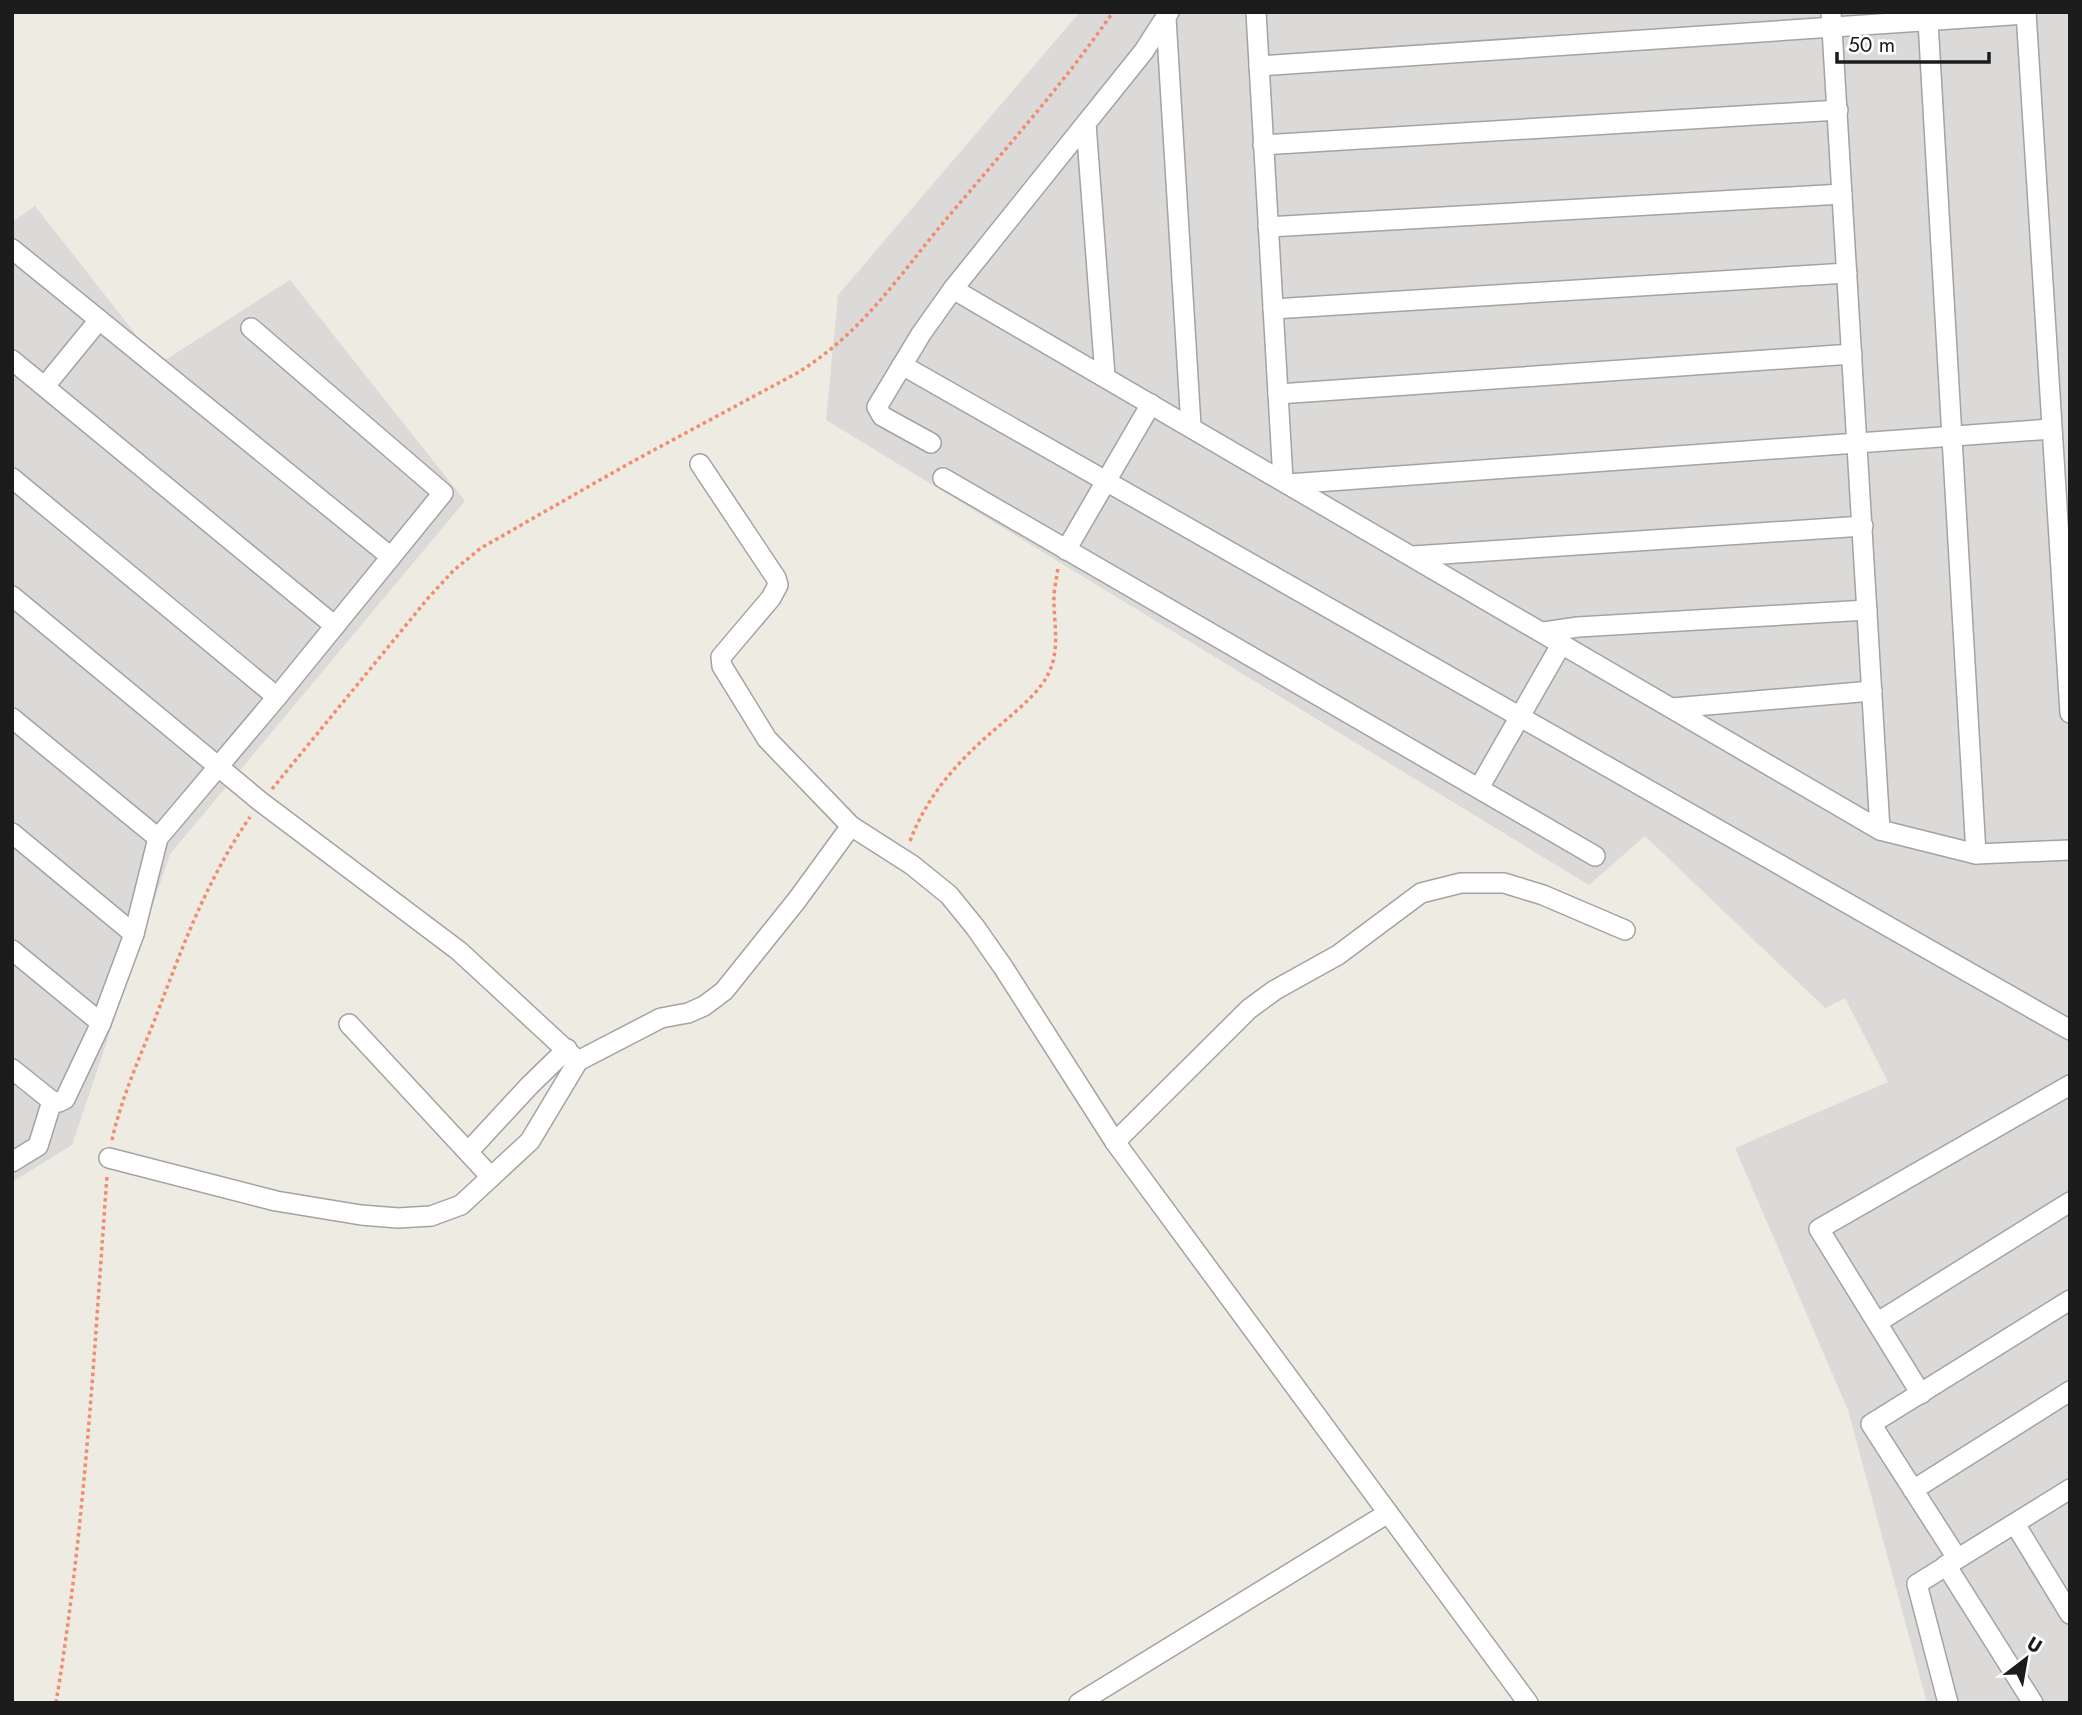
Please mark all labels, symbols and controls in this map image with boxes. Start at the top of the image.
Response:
scale bar [1837,21,1989,65]
text: 50 m [1848,30,1895,60]
north arrow [1991,1624,2061,1694]
text: U [2022,1630,2047,1660]

